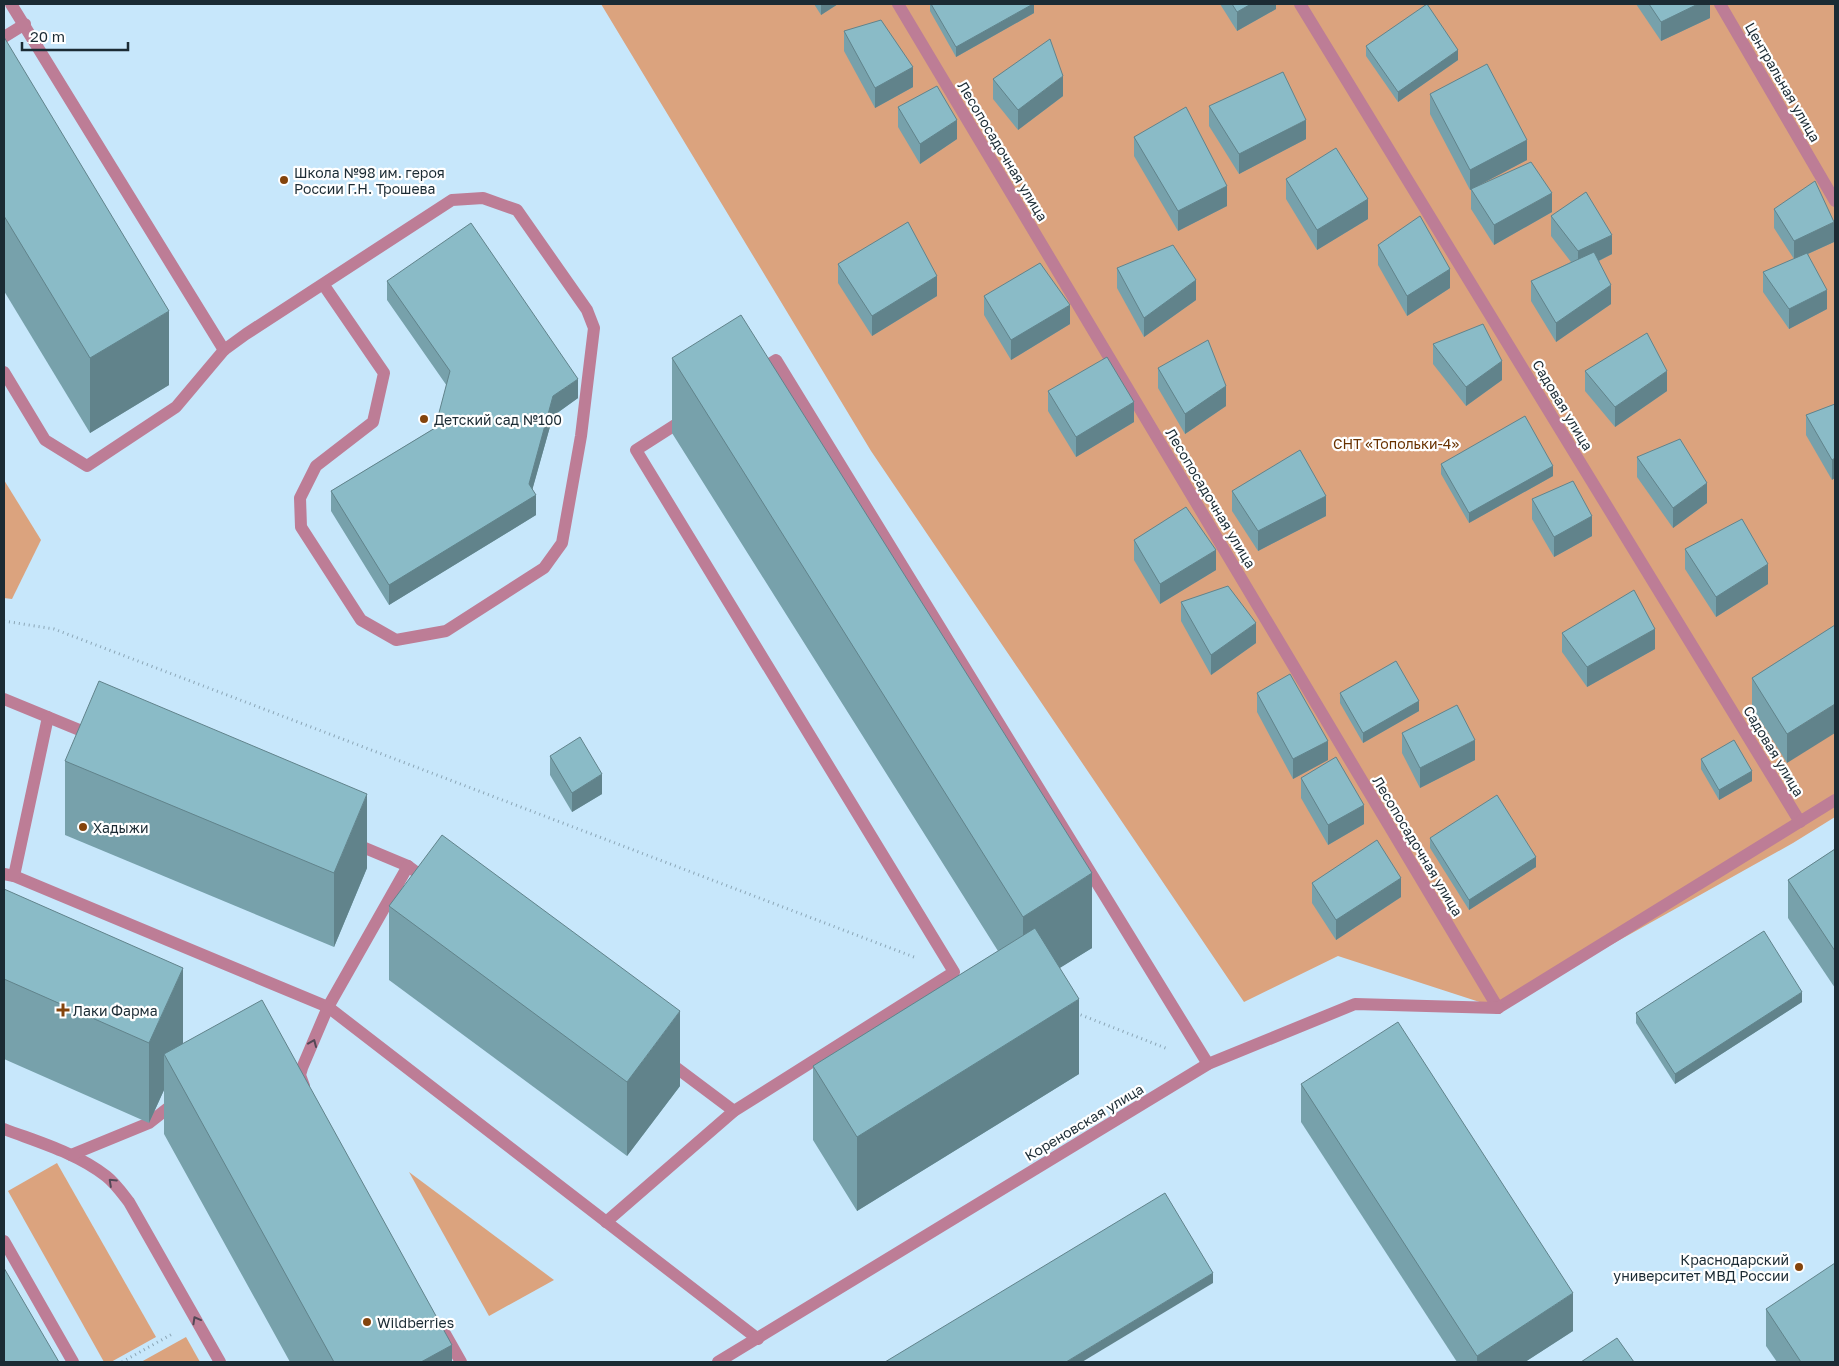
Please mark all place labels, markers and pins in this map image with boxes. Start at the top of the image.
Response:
place label: Школа №98 им. героя России Г.Н. Трошева [294,164,445,197]
marker: Школа №98 им. героя России Г.Н. Трошева [278,174,290,186]
place label: Детский сад №100 [434,411,562,428]
marker: Детский сад №100 [418,413,430,425]
place label: Хадыжи [93,819,148,836]
marker: Хадыжи [77,821,89,833]
place label: Лаки Фарма [73,1002,158,1019]
marker: Лаки Фарма [57,1004,69,1016]
place label: Краснодарский университет МВД России [1613,1251,1789,1284]
marker: Краснодарский университет МВД России [1793,1261,1805,1273]
place label: Wildberries [377,1314,454,1331]
marker: Wildberries [361,1316,373,1328]

